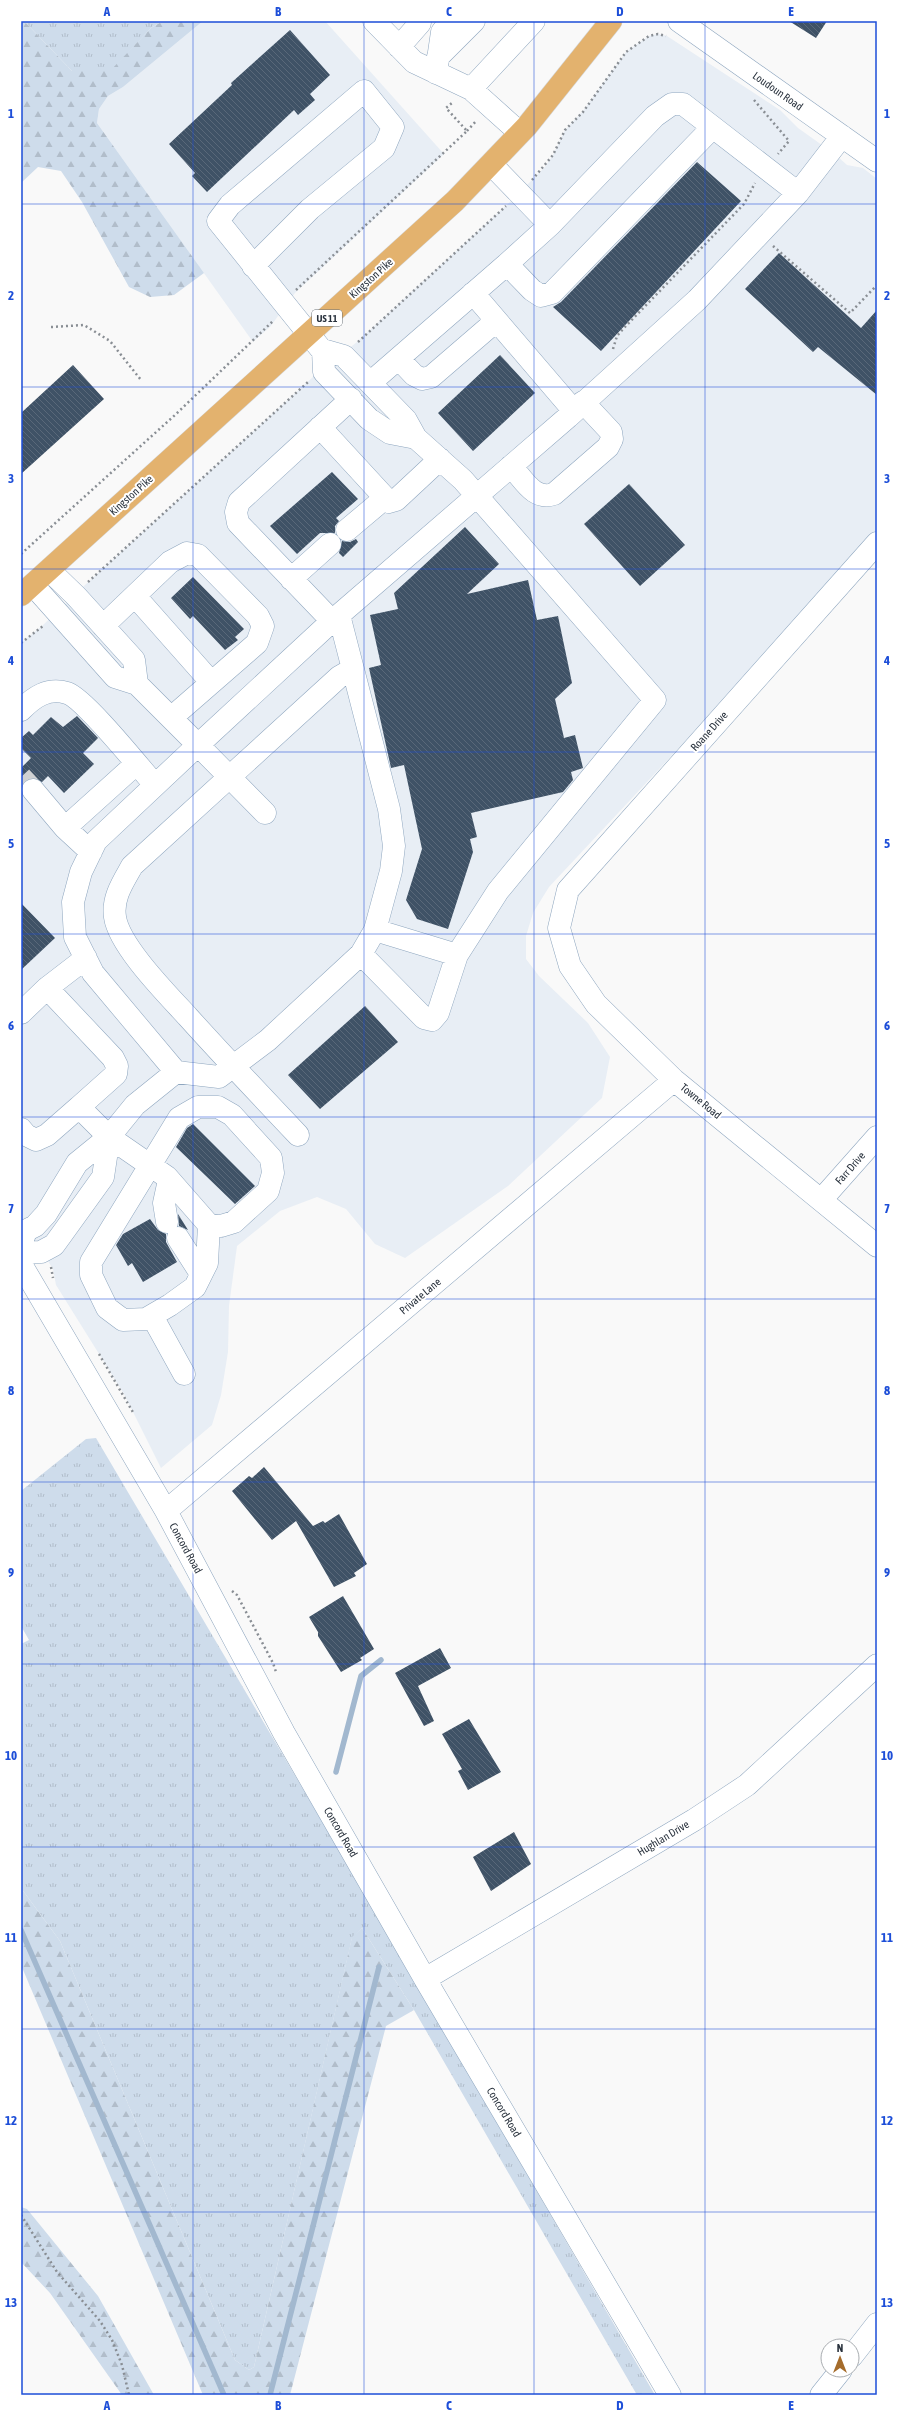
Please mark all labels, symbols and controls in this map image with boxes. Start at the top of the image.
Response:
text: A [103,4,111,19]
text: B [275,4,282,19]
text: C [446,4,452,19]
text: D [616,4,624,19]
text: E [788,4,794,19]
street label: Loudoun Road [751,69,805,113]
text: 1 [8,106,14,121]
text: 1 [884,106,890,121]
street label: Kingston Pike [347,255,395,301]
text: 2 [8,288,14,303]
text: 2 [884,288,890,303]
road number: US 11 [312,310,342,326]
text: 3 [8,471,14,486]
text: 3 [884,471,890,486]
street label: Kingston Pike [107,472,155,518]
text: 4 [7,653,14,668]
text: 4 [883,653,890,668]
street label: Roane Drive [688,709,730,753]
text: 5 [8,836,14,851]
text: 5 [884,836,890,851]
text: 6 [8,1018,14,1033]
text: 6 [884,1018,890,1033]
street label: Towne Road [678,1081,724,1121]
street label: Farr Drive [833,1149,867,1187]
text: 7 [8,1201,14,1216]
text: 7 [884,1201,890,1216]
street label: Private Lane [397,1275,443,1317]
text: 8 [8,1383,14,1398]
text: 8 [884,1383,890,1398]
street label: Concord Road [167,1521,205,1575]
text: 9 [8,1565,14,1580]
text: 9 [884,1565,890,1580]
text: 10 [5,1748,17,1763]
text: 10 [881,1748,893,1763]
street label: Concord Road [322,1805,360,1859]
street label: Hughlan Drive [635,1818,691,1858]
text: 11 [5,1930,17,1945]
text: 11 [881,1930,893,1945]
street label: Concord Road [485,2085,523,2139]
text: 12 [5,2113,17,2128]
text: 12 [881,2113,893,2128]
text: 13 [5,2295,17,2310]
text: 13 [881,2295,893,2310]
north arrow [820,2338,860,2378]
text: N [837,2342,843,2354]
text: A [103,2398,111,2413]
text: B [275,2398,282,2413]
text: C [446,2398,452,2413]
text: D [616,2398,624,2413]
text: E [788,2398,794,2413]

